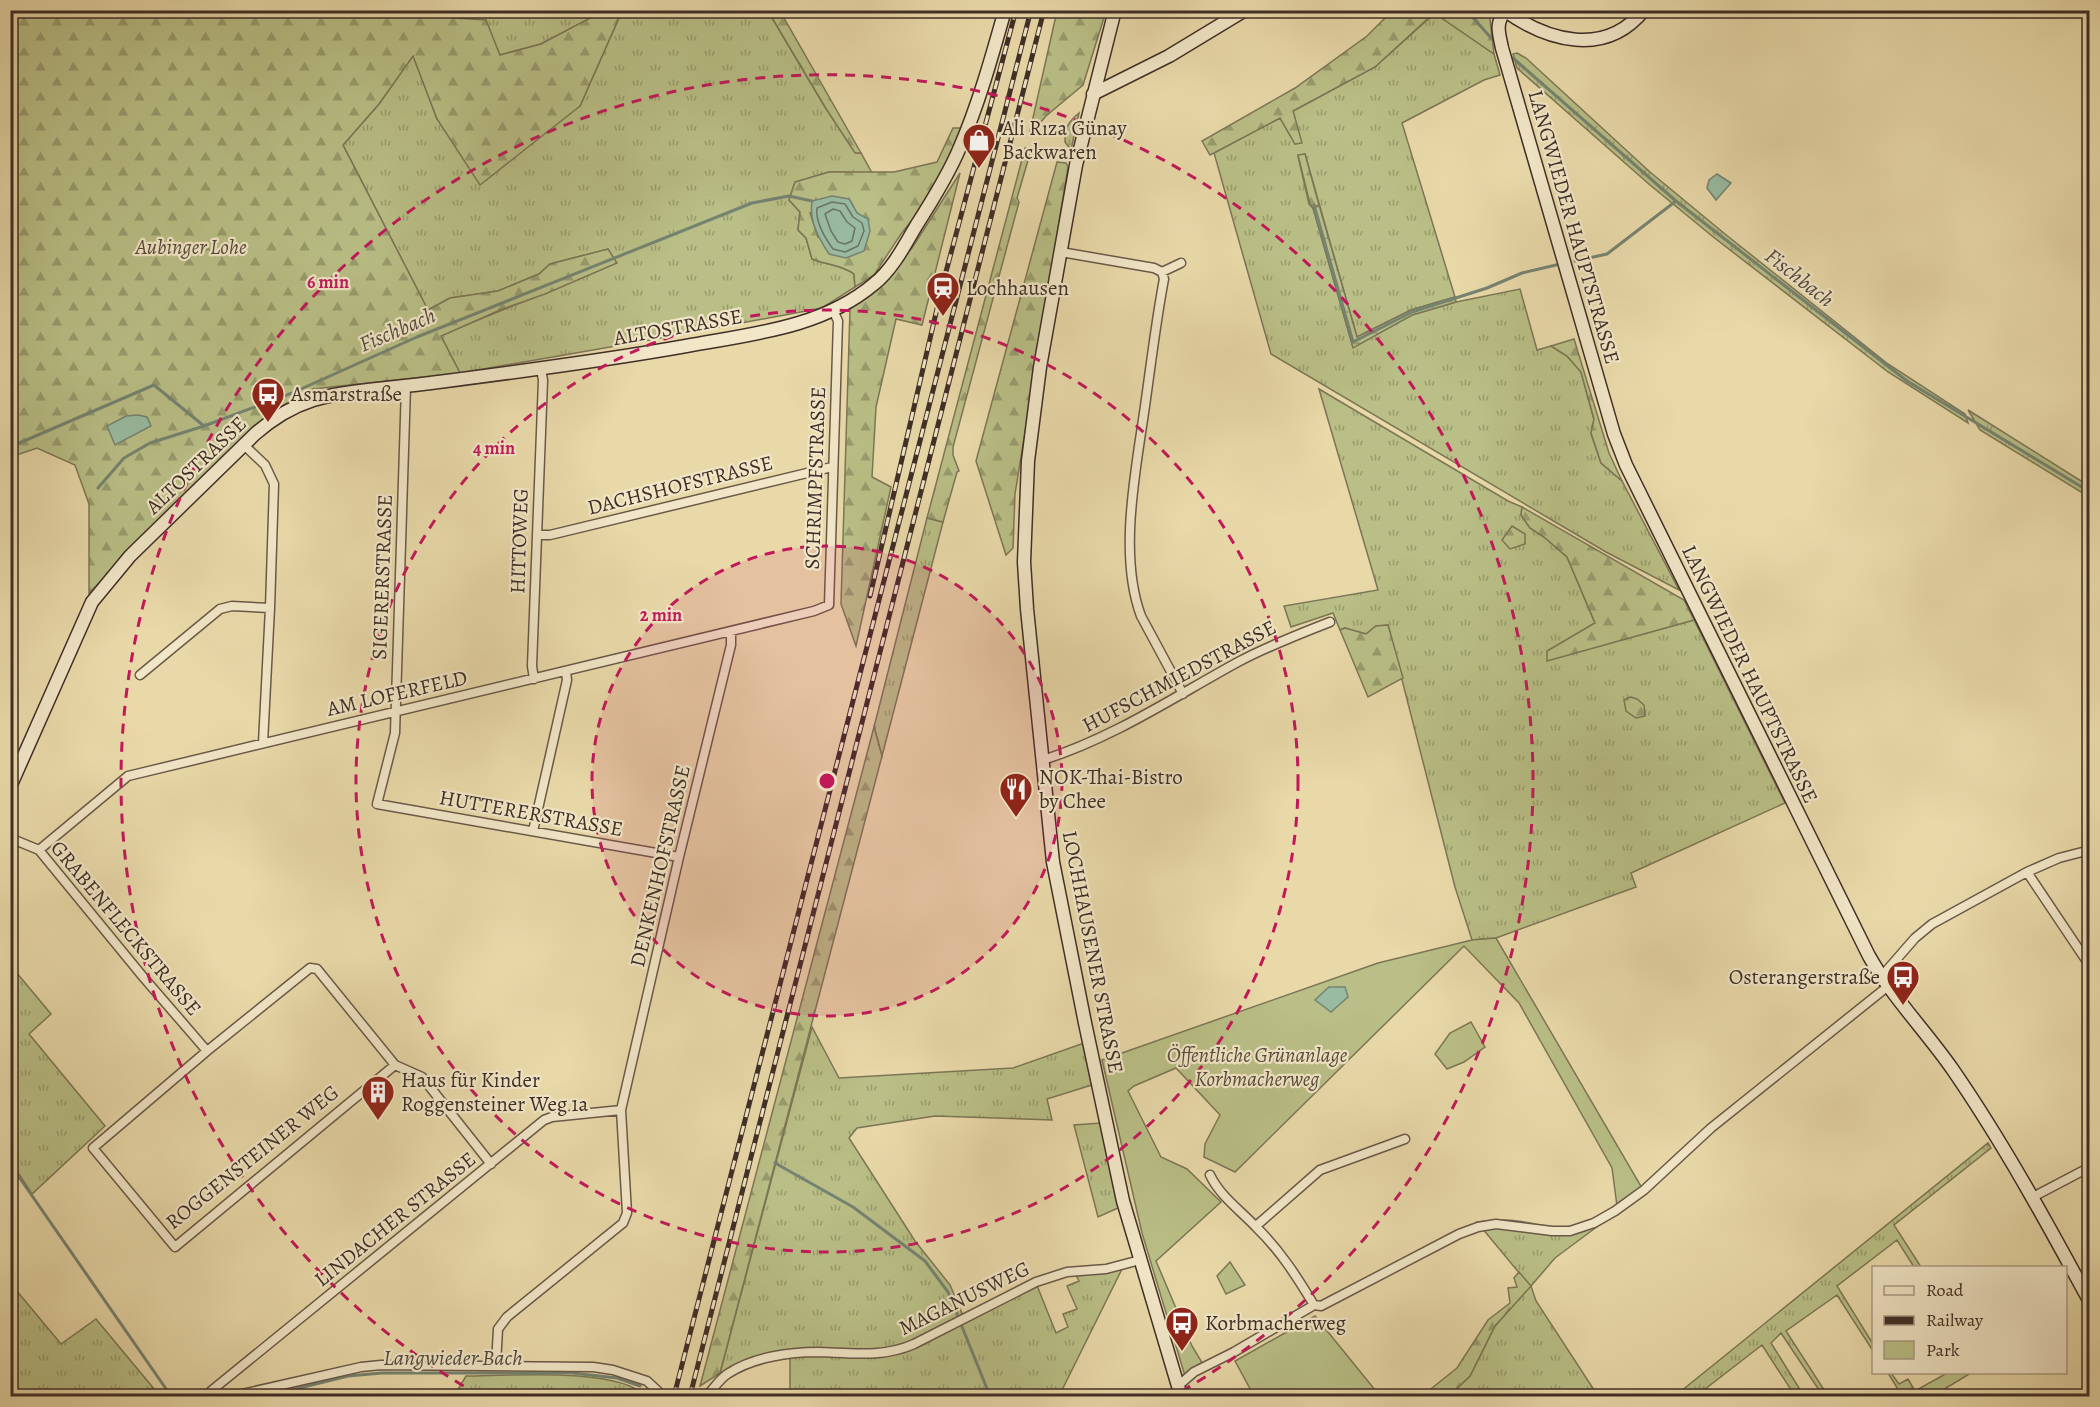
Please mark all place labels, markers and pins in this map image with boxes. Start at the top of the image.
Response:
place label: Ali Rıza Günay Backwaren [1001,114,1127,166]
shop icon: Ali Rıza Günay Backwaren [961,122,997,169]
station icon: Lochhausen [925,270,961,317]
place label: Lochhausen [966,274,1069,302]
bus stop icon: Asmarstraße [250,376,286,423]
place label: Asmarstraße [290,380,402,408]
place label: NOK-Thai-Bistro by Chee [1039,763,1183,815]
centre of rings [817,771,837,791]
restaurant icon: NOK-Thai-Bistro by Chee [998,771,1034,818]
bus stop icon: Osterangerstraße [1885,959,1921,1006]
place label: Osterangerstraße [1729,963,1880,991]
place label: Haus für Kinder Roggensteiner Weg 1a [401,1066,588,1118]
building icon: Haus für Kinder Roggensteiner Weg 1a [360,1074,396,1121]
bus stop icon: Korbmacherweg [1164,1305,1200,1352]
place label: Korbmacherweg [1205,1309,1347,1337]

